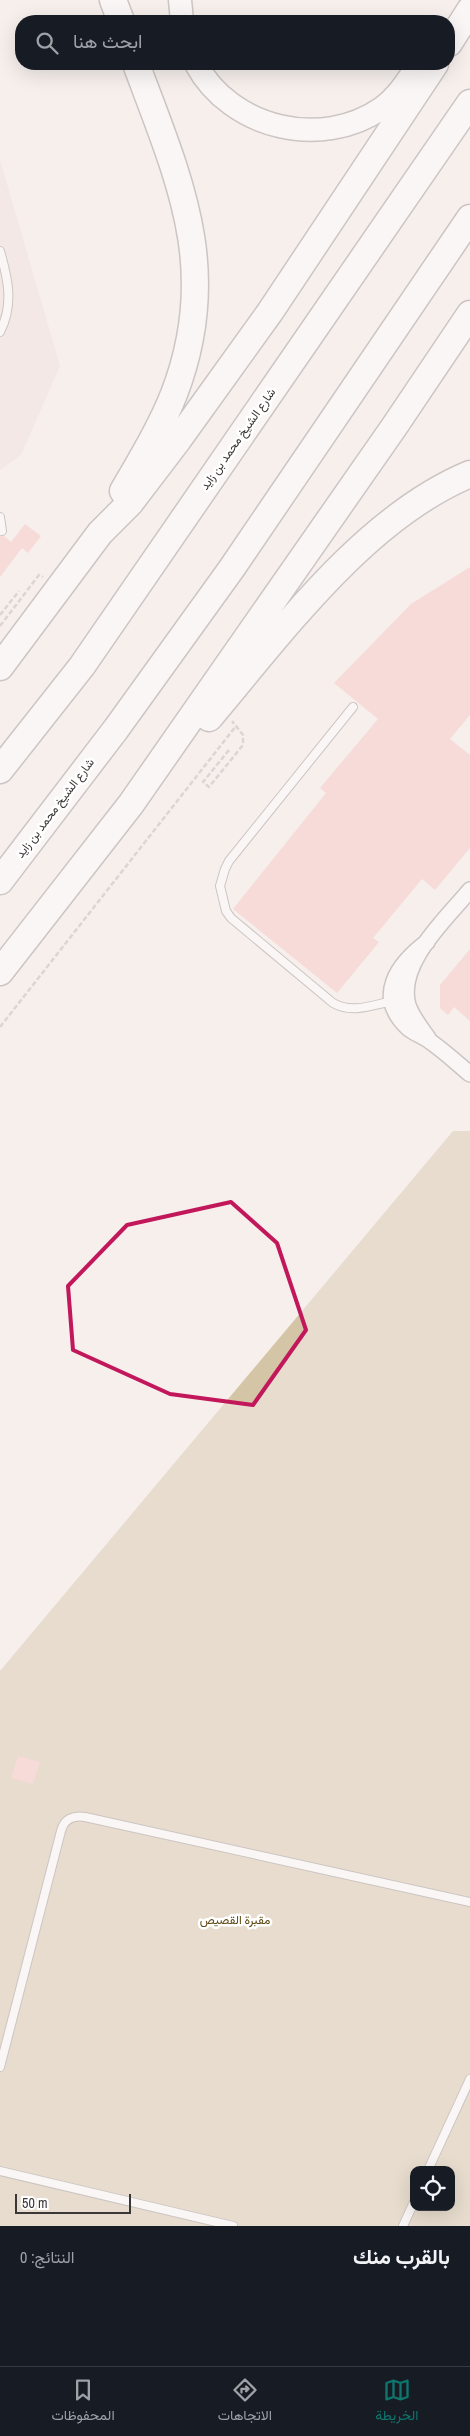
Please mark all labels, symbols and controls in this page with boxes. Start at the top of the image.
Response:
search box [15,15,455,70]
text: ابحث هنا [73,28,143,54]
icon: search [33,29,61,57]
street label: شارع الشيخ محمد بن زايد [197,385,280,494]
street label: شارع الشيخ محمد بن زايد [12,755,99,862]
park label: مقبرة القصيص [200,1912,270,1928]
map controls [410,2166,455,2211]
button: locate [410,2166,455,2211]
scale bar [15,2191,131,2214]
text: 50 m [22,2194,48,2212]
text: بالقرب منك [353,2242,450,2271]
text: النتائج: 0 [20,2246,75,2268]
tab: المحفوظات [52,2376,115,2428]
tab: الاتجاهات [218,2376,272,2428]
tab: الخريطة [375,2376,418,2428]

